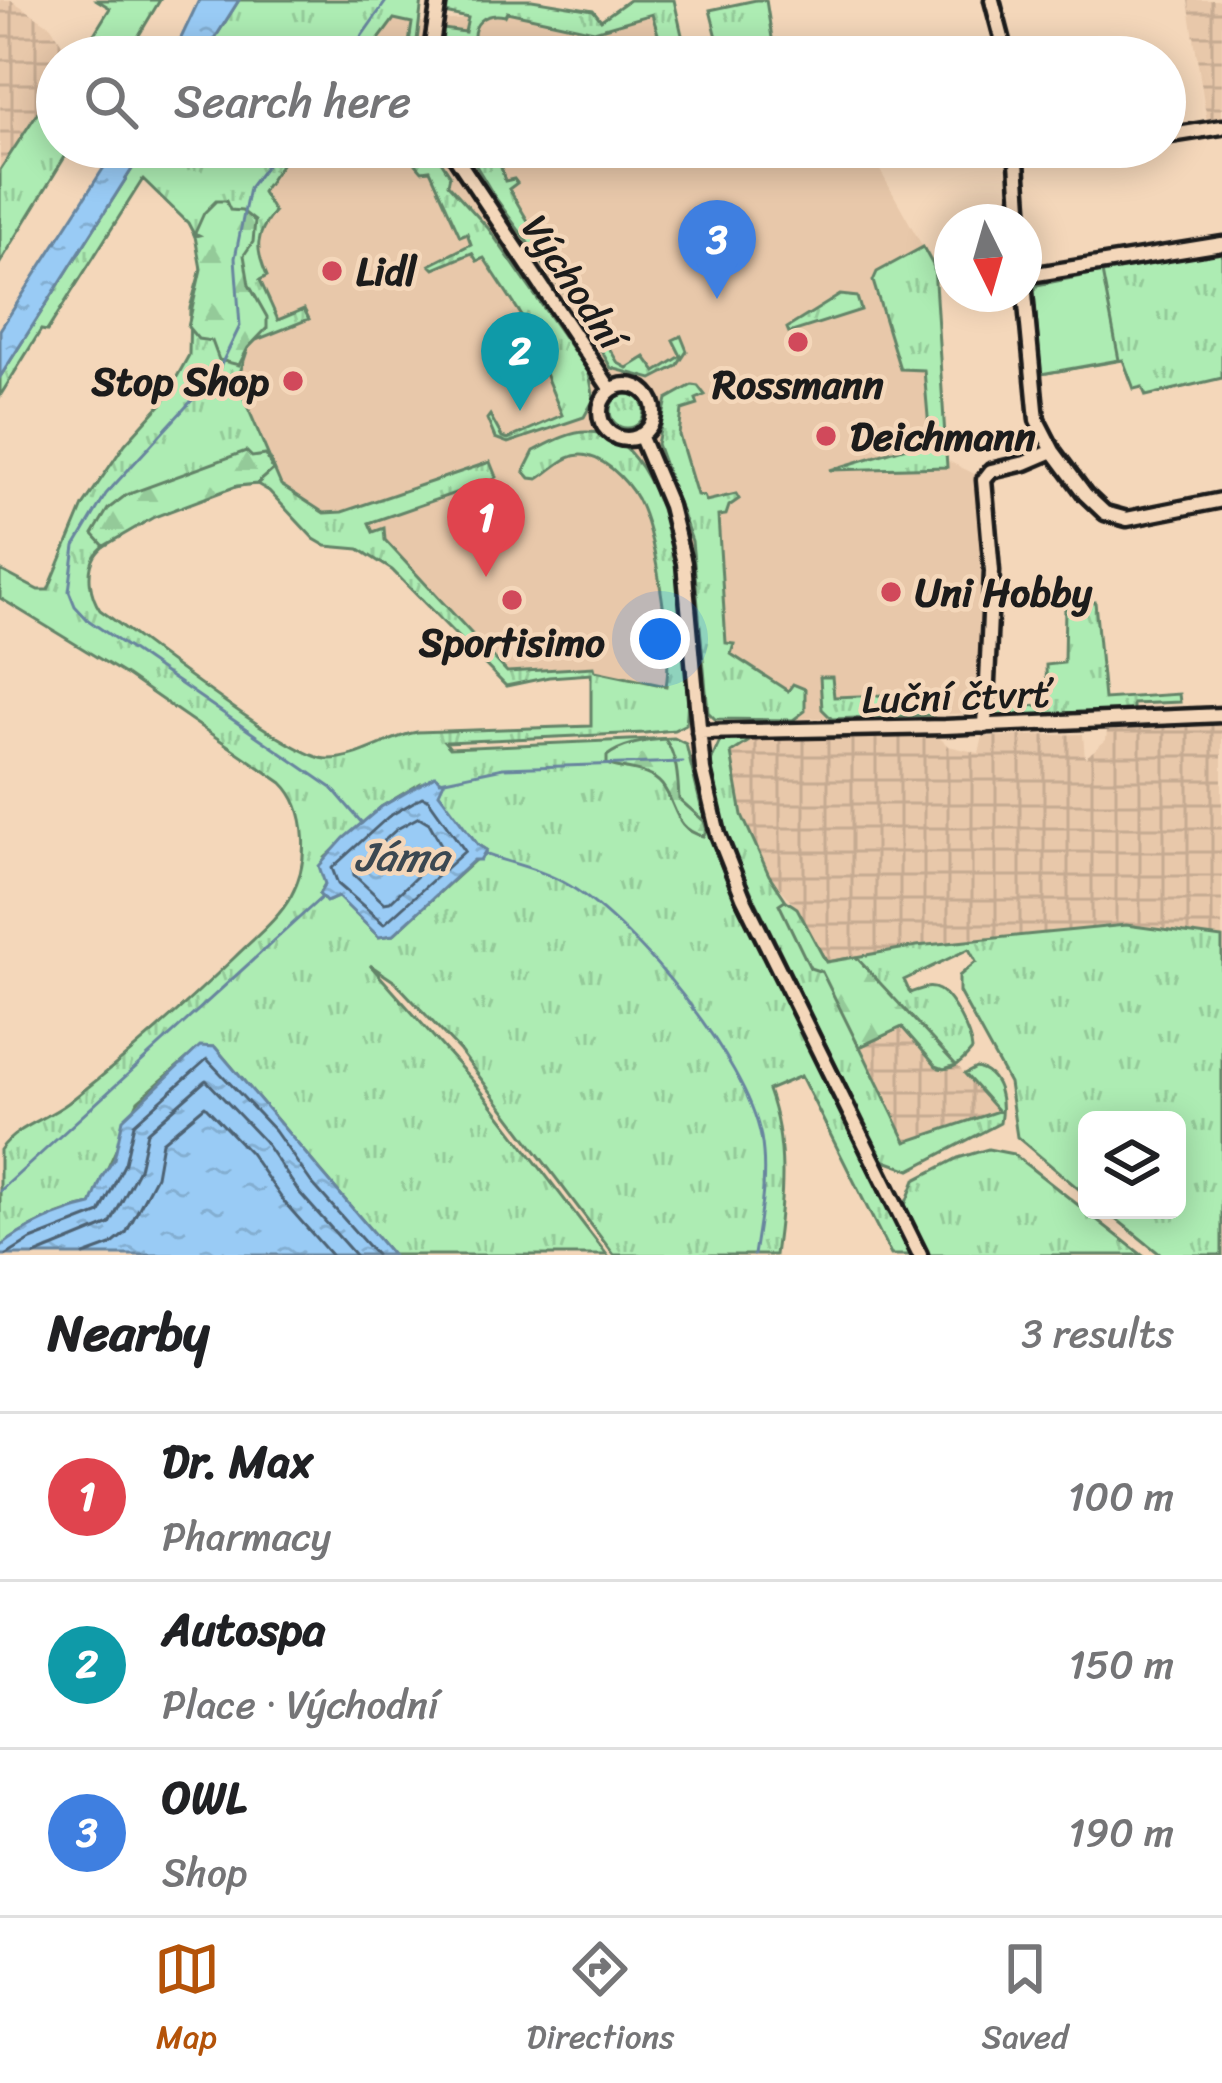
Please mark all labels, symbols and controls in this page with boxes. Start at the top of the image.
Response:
search box [36,36,1186,168]
text: Search here [174,62,411,142]
icon: search [78,69,144,135]
street label: Východní [503,200,647,368]
pin: 3 [678,200,756,299]
north arrow [934,204,1042,312]
place label: Lidl [356,237,418,306]
marker: Lidl [319,258,345,284]
pin: 2 [481,312,559,411]
marker: Rossmann [785,329,811,355]
place label: Stop Shop [91,347,269,416]
place label: Rossmann [712,350,883,419]
marker: Stop Shop [280,368,306,394]
place label: Deichmann [850,402,1036,471]
marker: Deichmann [813,423,839,449]
pin: 1 [447,478,525,577]
place label: Uni Hobby [915,558,1093,627]
marker: Uni Hobby [878,579,904,605]
marker: Sportisimo [499,587,525,613]
place label: Sportisimo [418,608,605,677]
your location [630,609,690,669]
street label: Luční čtvrť [860,658,1058,734]
water label: Jáma [355,820,452,894]
map controls [1078,1111,1186,1219]
button: layers [1078,1111,1186,1219]
text: Nearby [48,1288,209,1378]
text: 3 results [1021,1299,1174,1368]
text: Dr. Max [162,1422,313,1502]
text: 1 [79,1462,95,1531]
text: 100 m [1068,1462,1174,1531]
text: Pharmacy [162,1502,331,1571]
text: Autospa [162,1590,325,1670]
text: 2 [76,1630,98,1699]
text: 150 m [1069,1630,1174,1699]
text: Place · Východní [162,1670,439,1739]
text: OWL [162,1758,247,1838]
text: 3 [76,1798,98,1867]
text: 190 m [1069,1798,1174,1867]
text: Shop [162,1838,247,1907]
tab: Map [154,1936,220,2066]
tab: Directions [527,1936,674,2066]
tab: Saved [981,1936,1068,2066]

